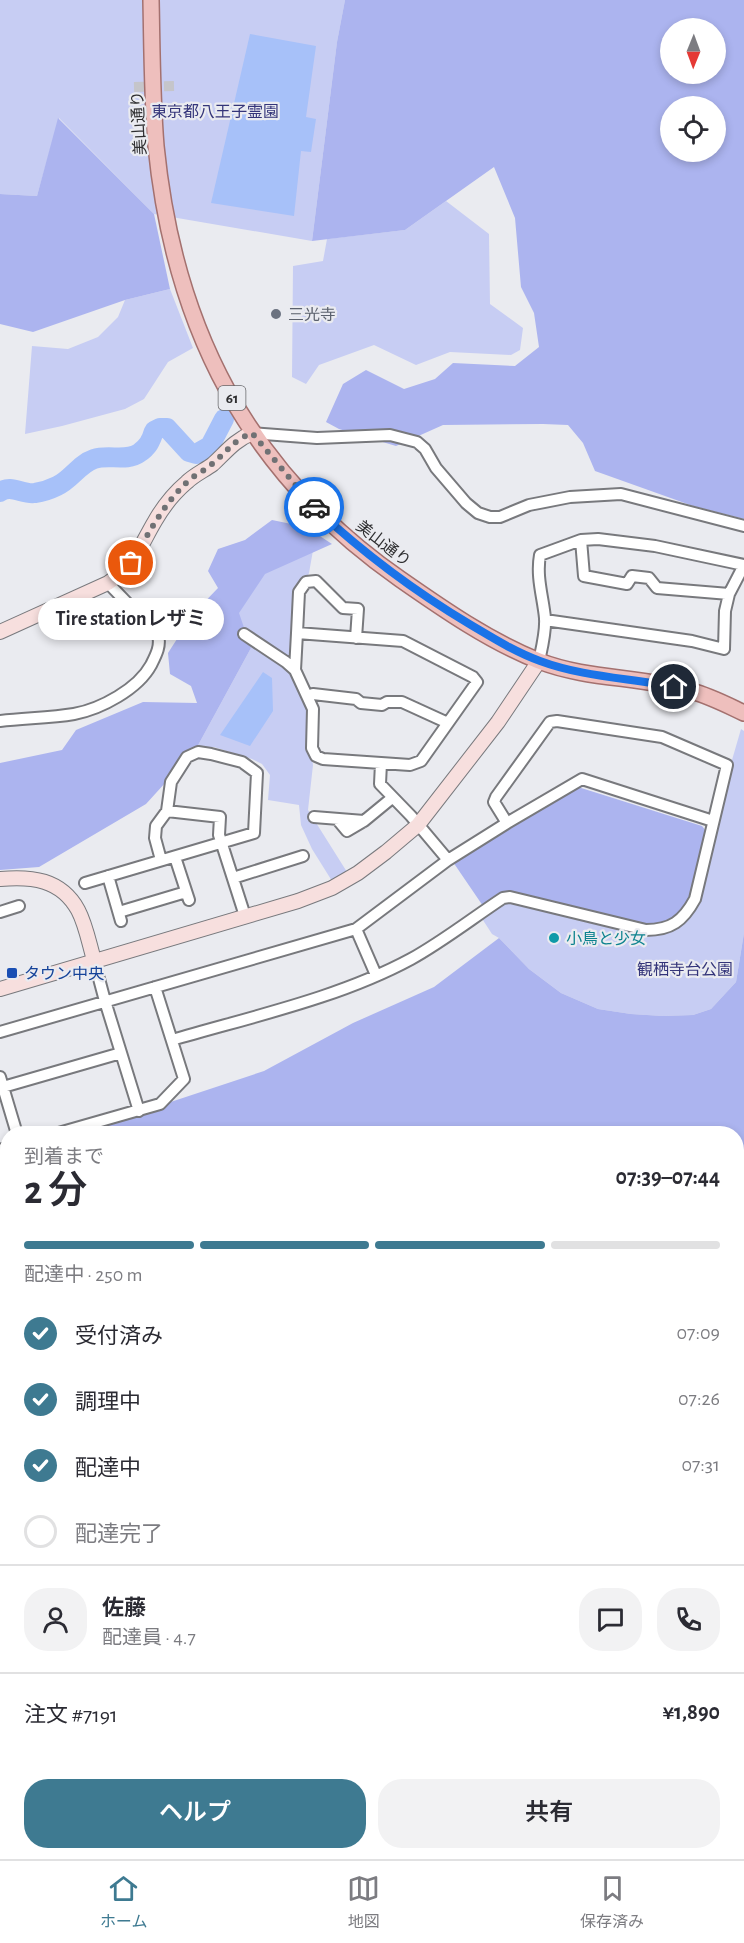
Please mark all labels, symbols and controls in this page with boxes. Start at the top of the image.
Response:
north arrow [660,18,726,84]
map controls [660,18,726,162]
street label: 美山通り [128,91,149,155]
button: locate [660,96,726,162]
park label: 東京都八王子霊園 [151,103,279,120]
marker: 三光寺 [269,307,283,321]
place label: 三光寺 [288,307,336,323]
road number: 61 [218,386,246,410]
courier [284,477,344,537]
icon: car [298,491,331,524]
street label: 美山通り [353,517,414,570]
pin [105,537,156,588]
icon: bag [114,546,147,579]
callout: Tire stationレザミ [38,599,224,641]
text: Tire stationレザミ [55,609,207,629]
pin [648,661,699,712]
icon: home [657,670,690,703]
place label: 小鳥と少女 [566,930,646,947]
marker: 小鳥と少女 [547,931,561,945]
park label: 観栖寺台公園 [637,961,733,978]
place label: タウン中央 [24,965,104,982]
marker: タウン中央 [5,966,19,980]
text: 到着まで [24,1147,104,1167]
text: 07:39–07:44 [616,1166,720,1188]
text: 2 分 [24,1172,87,1211]
text: 配達中 · 250 m [24,1265,143,1285]
icon: check [24,1317,57,1350]
text: 07:09 [677,1323,720,1343]
text: 受付済み [75,1325,163,1347]
icon: check [24,1383,57,1416]
text: 07:26 [678,1389,720,1409]
text: 調理中 [75,1391,141,1413]
icon: check [24,1449,57,1482]
text: 07:31 [681,1455,720,1475]
text: 配達中 [75,1457,141,1479]
text: 配達完了 [75,1523,163,1545]
button: person [24,1588,87,1651]
button: chat [579,1588,642,1651]
button: phone [657,1588,720,1651]
text: 佐藤 [102,1597,146,1619]
text: 配達員 · 4.7 [102,1628,196,1648]
text: ¥1,890 [663,1701,720,1723]
text: 注文 #7191 [24,1704,118,1726]
button: ヘルプ [24,1779,366,1848]
button: 共有 [378,1779,720,1848]
tab: ホーム [100,1872,147,1932]
tab: 地図 [347,1872,380,1932]
tab: 保存済み [580,1872,644,1932]

